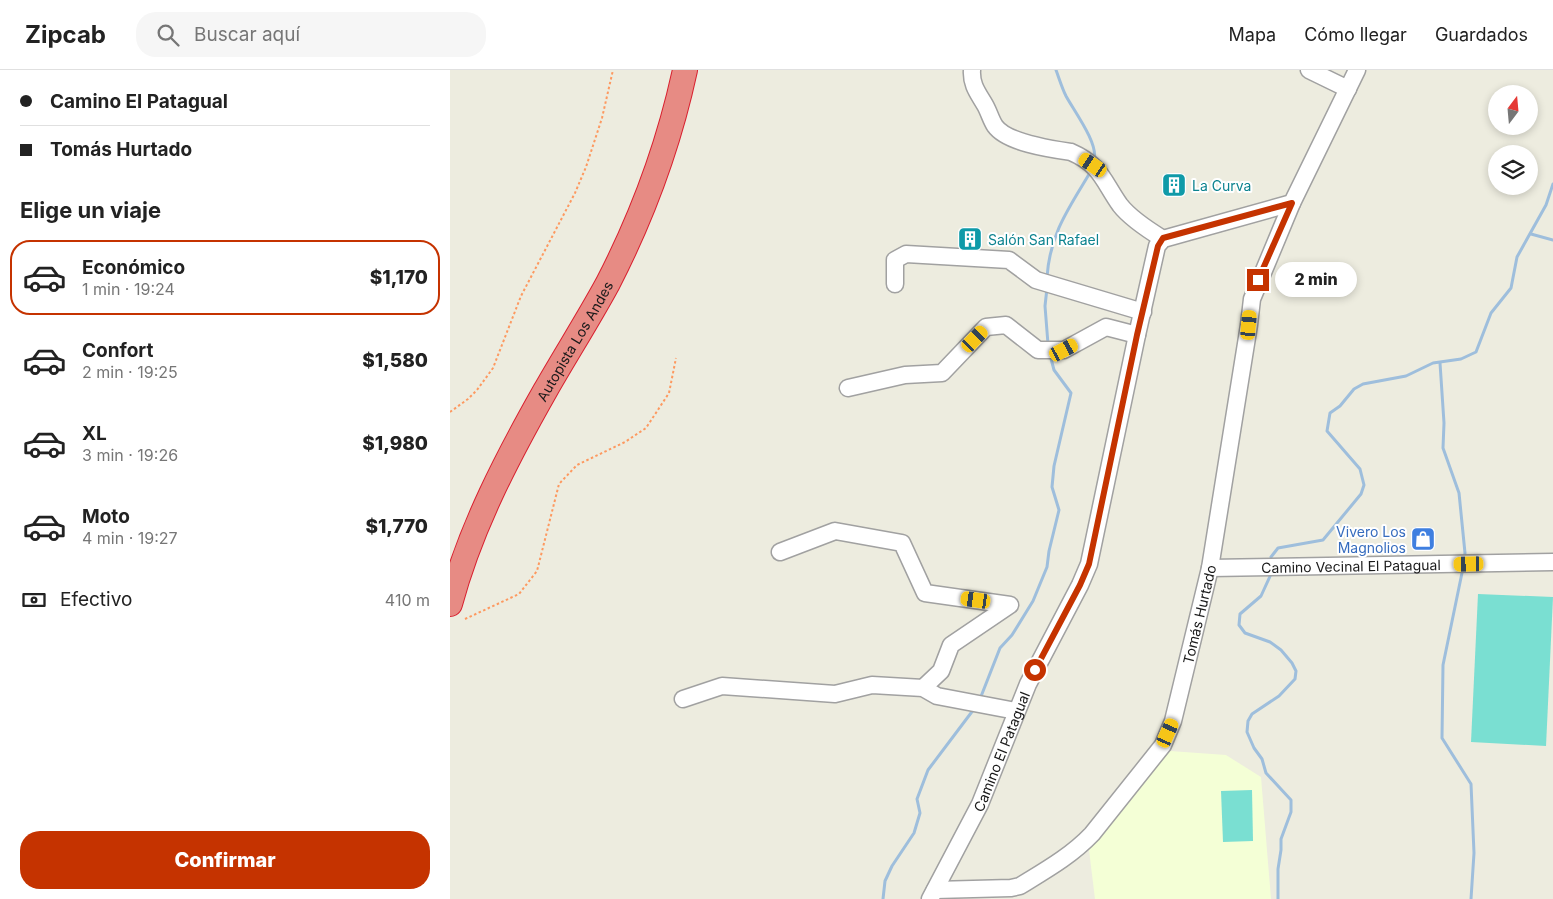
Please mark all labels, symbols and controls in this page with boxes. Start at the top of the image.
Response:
search box [136,12,486,57]
text: Zipcab [25,20,106,49]
icon: search [154,21,182,49]
text: Buscar aquí [194,23,300,46]
text: Mapa [1229,24,1276,45]
text: Cómo llegar [1304,24,1407,45]
text: Guardados [1435,24,1528,45]
north arrow [1488,85,1538,135]
map controls [1488,85,1538,195]
text: Camino El Patagual [50,90,228,113]
text: Tomás Hurtado [50,138,192,161]
button: layers [1488,145,1538,195]
car [1076,150,1109,180]
building icon: La Curva [1161,172,1187,198]
place label: La Curva [1192,177,1251,194]
text: Elige un viaje [20,197,161,223]
building icon: Salón San Rafael [957,226,983,252]
place label: Salón San Rafael [988,231,1099,248]
icon: car [22,255,67,300]
text: Económico [82,256,185,279]
callout: 2 min [1276,262,1358,298]
text: $1,170 [370,266,428,289]
route end [1247,269,1269,291]
text: 2 min [1294,269,1338,289]
street label: Autopista Los Andes [533,278,616,404]
text: 1 min · 19:24 [82,279,175,299]
car [1240,309,1257,341]
car [959,323,990,355]
car [1047,336,1080,364]
icon: car [22,338,67,383]
text: Confort [82,339,153,362]
text: $1,580 [362,349,428,372]
text: 2 min · 19:25 [82,362,178,382]
icon: car [22,421,67,466]
text: XL [82,422,107,445]
text: $1,980 [362,432,428,455]
text: 3 min · 19:26 [82,445,178,465]
icon: car [22,504,67,549]
text: Moto [82,505,130,528]
text: $1,770 [365,515,428,538]
place label: Vivero Los Magnolios [1336,523,1406,556]
shop icon: Vivero Los Magnolios [1410,526,1436,552]
text: 4 min · 19:27 [82,528,178,548]
street label: Camino Vecinal El Patagual [1261,555,1441,576]
car [1453,556,1484,572]
street label: Tomás Hurtado [1179,563,1219,666]
icon: cash [20,586,48,614]
text: Efectivo [60,588,132,611]
text: 410 m [385,590,430,610]
car [960,590,991,610]
route start [1024,659,1046,681]
street label: Camino El Patagual [969,689,1033,814]
car [1155,716,1180,750]
button: Confirmar [20,831,430,889]

